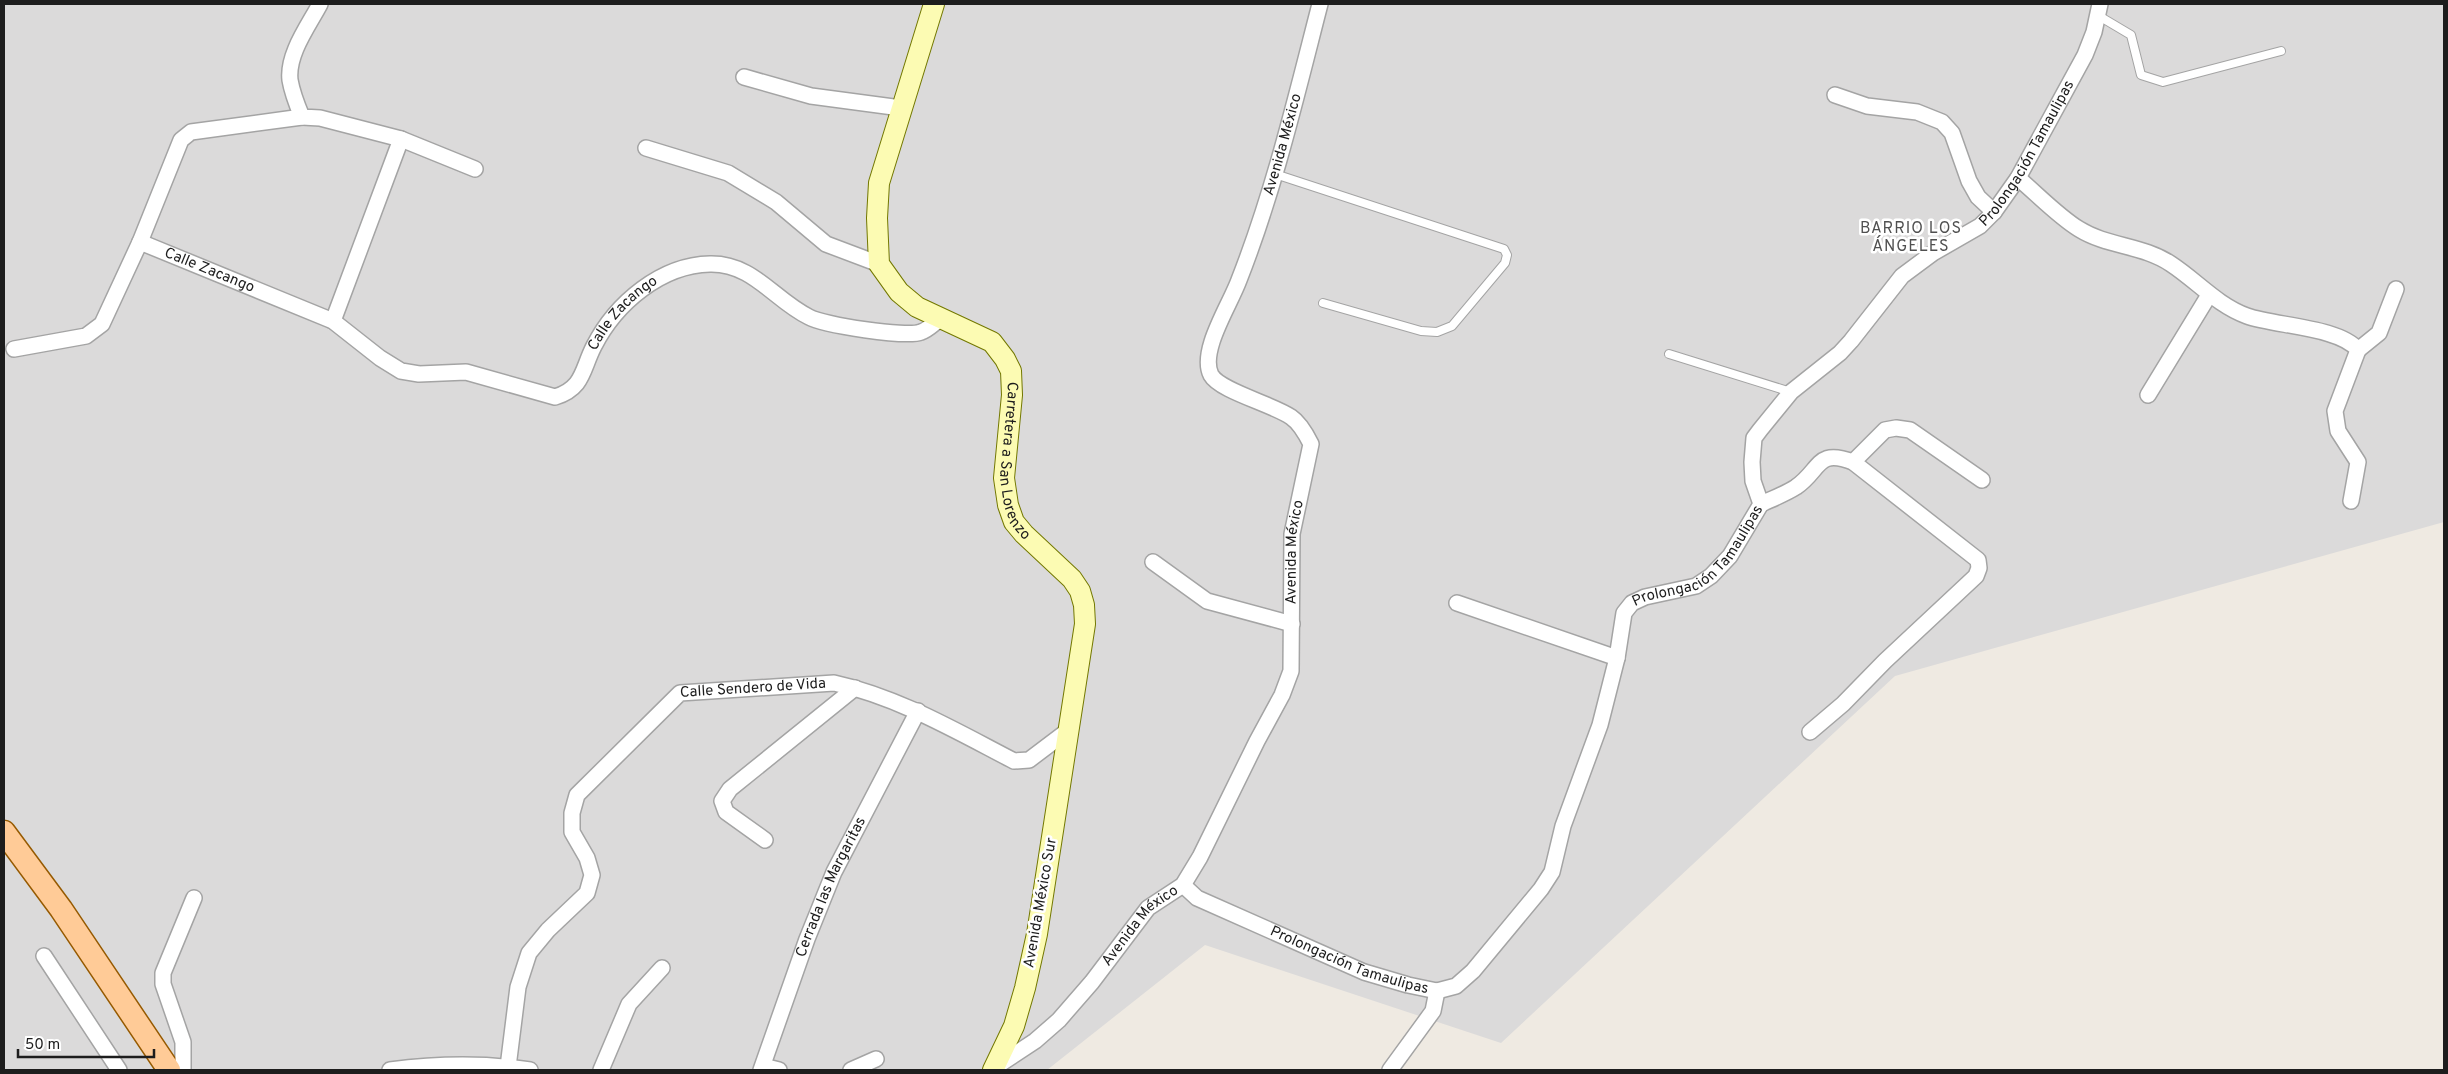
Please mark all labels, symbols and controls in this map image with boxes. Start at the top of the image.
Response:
street label: Prolongación Tamaulipas [1975,77,2079,231]
street label: Avenida México [1259,91,1306,198]
district label: BARRIO LOS ÁNGELES [1860,219,1962,257]
street label: Calle Zacango [161,243,257,297]
street label: Calle Zacango [584,272,661,354]
street label: Carretera a San Lorenzo [995,381,1034,545]
street label: Avenida México [1282,498,1308,605]
street label: Prolongación Tamaulipas [1629,502,1768,611]
street label: Calle Sendero de Vida [679,674,826,702]
street label: Cerrada las Margaritas [792,814,871,960]
street label: Avenida México Sur [1020,836,1062,970]
street label: Avenida México [1098,881,1182,970]
street label: Prolongación Tamaulipas [1267,922,1430,998]
scale bar [18,1026,154,1058]
text: 50 m [25,1036,60,1055]

